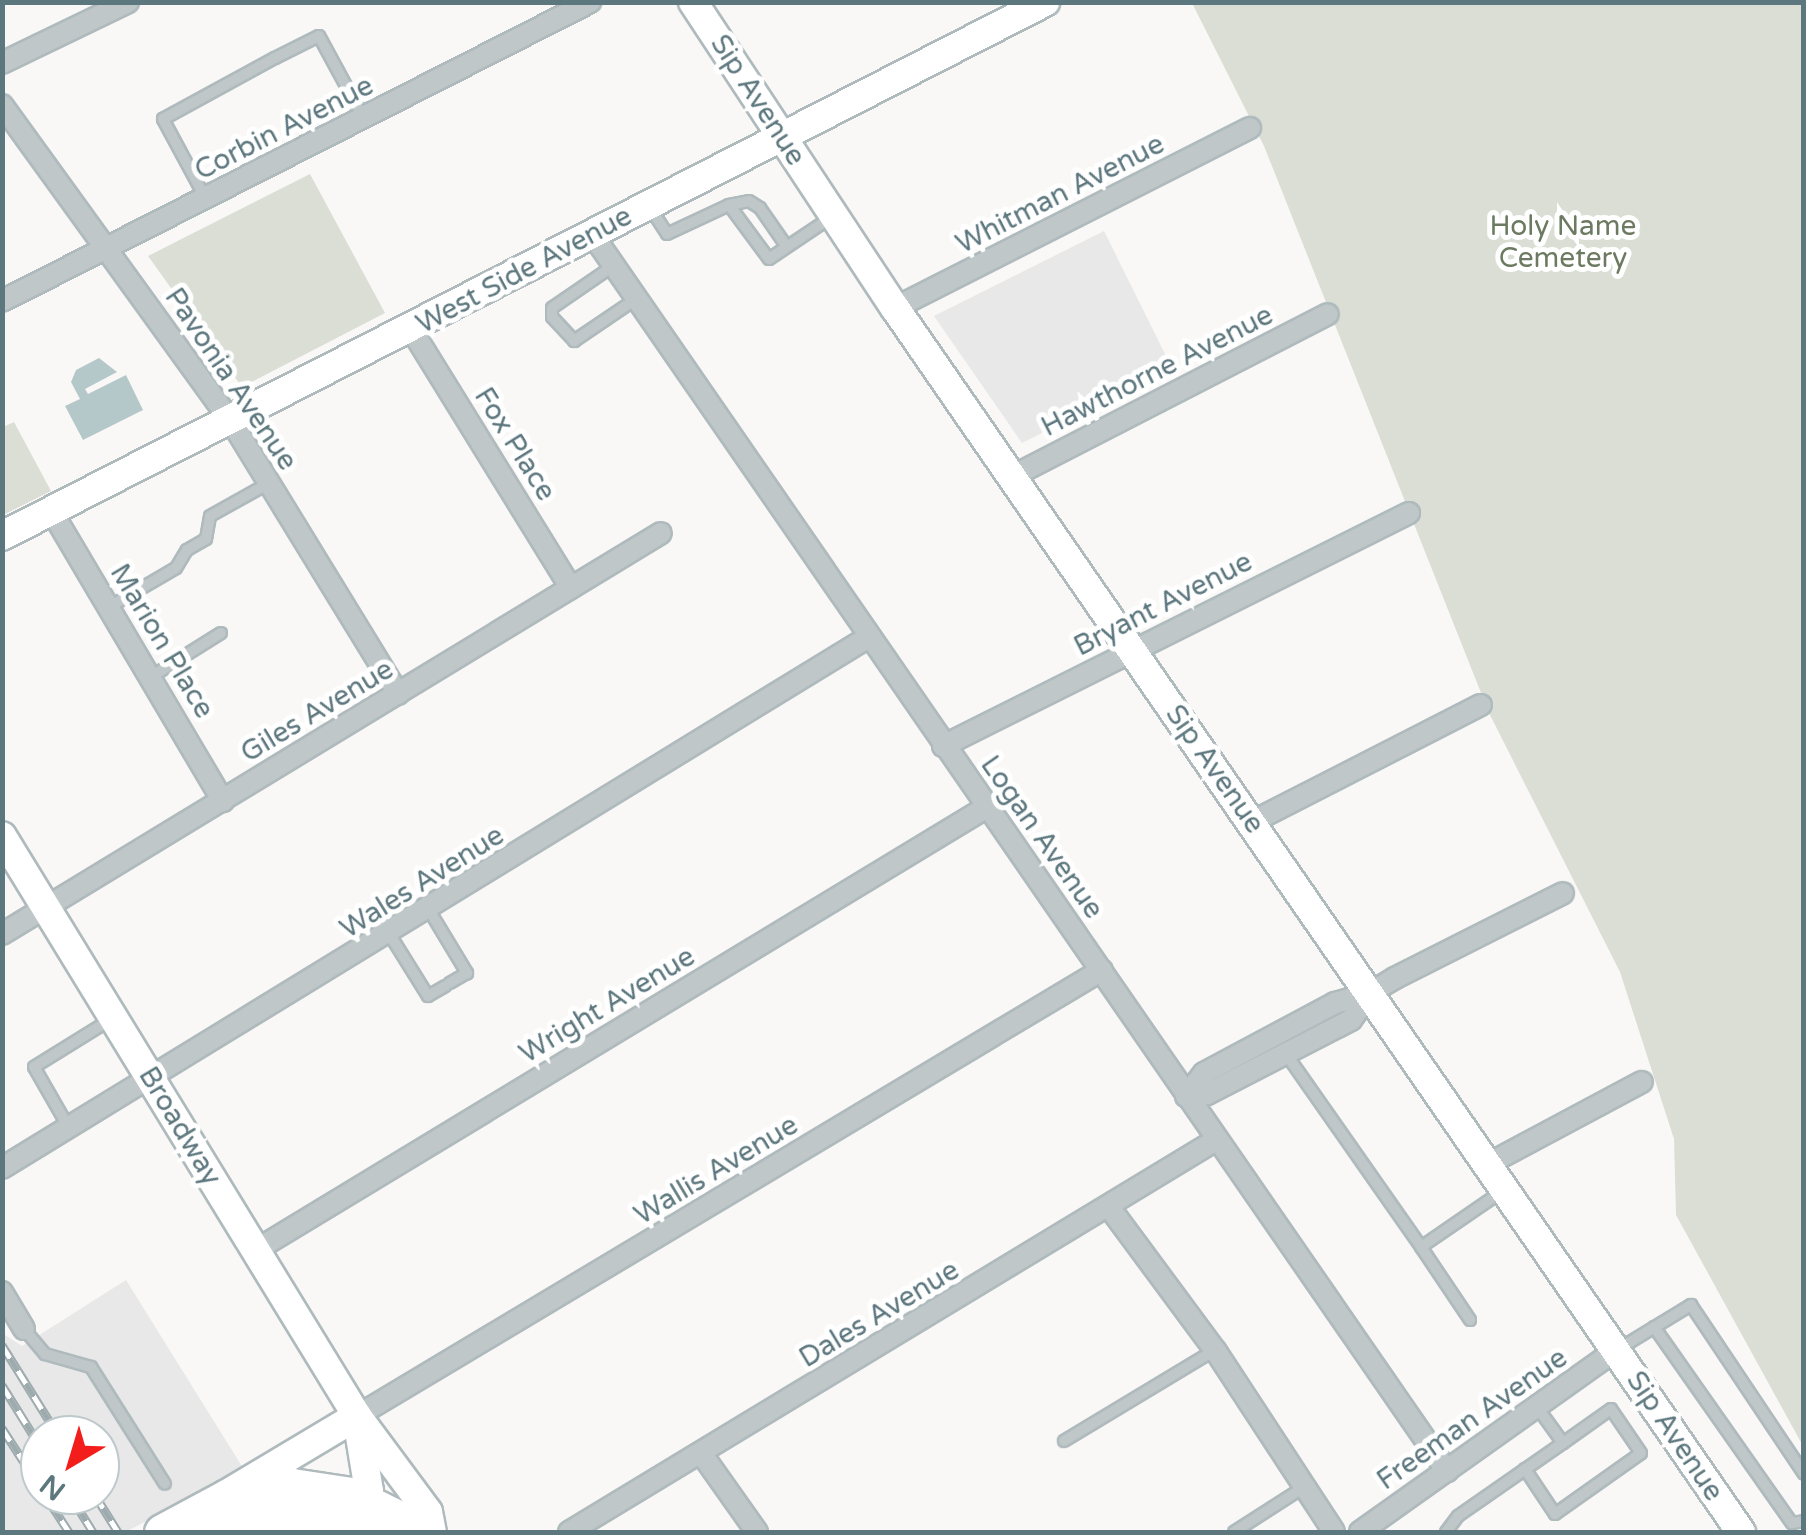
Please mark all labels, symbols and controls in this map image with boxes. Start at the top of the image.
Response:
street label: Sip Avenue [703,28,813,172]
street label: Corbin Avenue [189,69,379,187]
street label: Whitman Avenue [950,127,1170,261]
street label: West Side Avenue [411,199,637,341]
park label: Holy Name Cemetery [1490,209,1636,275]
street label: Pavonia Avenue [158,282,304,476]
street label: Hawthorne Avenue [1036,298,1278,444]
street label: Fox Place [467,381,563,507]
street label: Bryant Avenue [1068,545,1258,663]
street label: Marion Place [103,558,221,724]
street label: Giles Avenue [235,652,399,770]
street label: Sip Avenue [1158,698,1272,840]
street label: Logan Avenue [973,749,1111,925]
street label: Wales Avenue [334,818,510,946]
street label: Wright Avenue [513,939,701,1071]
street label: Broadway [131,1061,229,1191]
street label: Wallis Avenue [628,1108,804,1232]
street label: Dales Avenue [793,1253,965,1375]
street label: Freeman Avenue [1371,1341,1573,1497]
street label: Sip Avenue [1619,1365,1731,1507]
north arrow [20,1415,120,1515]
text: N [33,1467,72,1507]

